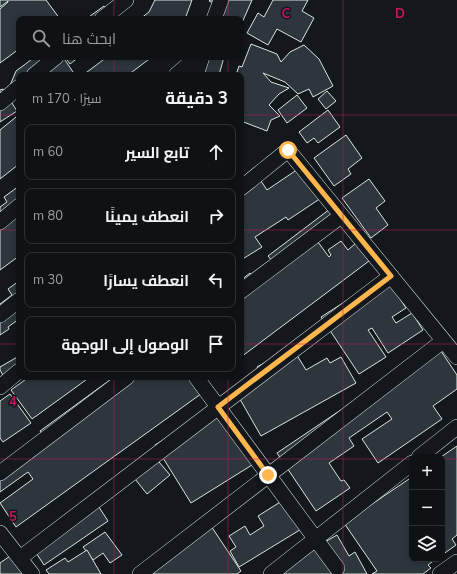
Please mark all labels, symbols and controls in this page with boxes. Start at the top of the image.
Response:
text: C [282,5,291,23]
text: D [395,5,405,23]
search box [16,16,244,60]
icon: search [30,27,52,49]
text: ابحث هنا [62,29,116,49]
text: 3 دقيقة [165,87,228,110]
text: سيرًا · 170 m [32,90,102,108]
icon: ahead [205,141,227,163]
route start [279,141,297,159]
text: 60 m [33,143,63,161]
text: تابع السير [125,143,189,163]
icon: right [205,205,227,227]
text: 80 m [33,207,63,225]
text: انعطف يمينًا [105,207,189,227]
icon: left [205,269,227,291]
text: 30 m [33,271,63,289]
text: انعطف يسارًا [103,271,189,291]
icon: arrive [205,333,227,355]
text: الوصول إلى الوجهة [61,335,189,355]
text: 4 [9,393,17,411]
map controls [409,454,445,562]
button: + [409,454,445,490]
route end [259,466,277,484]
button: − [409,490,445,526]
text: 5 [9,508,17,526]
button: layers [409,526,445,562]

